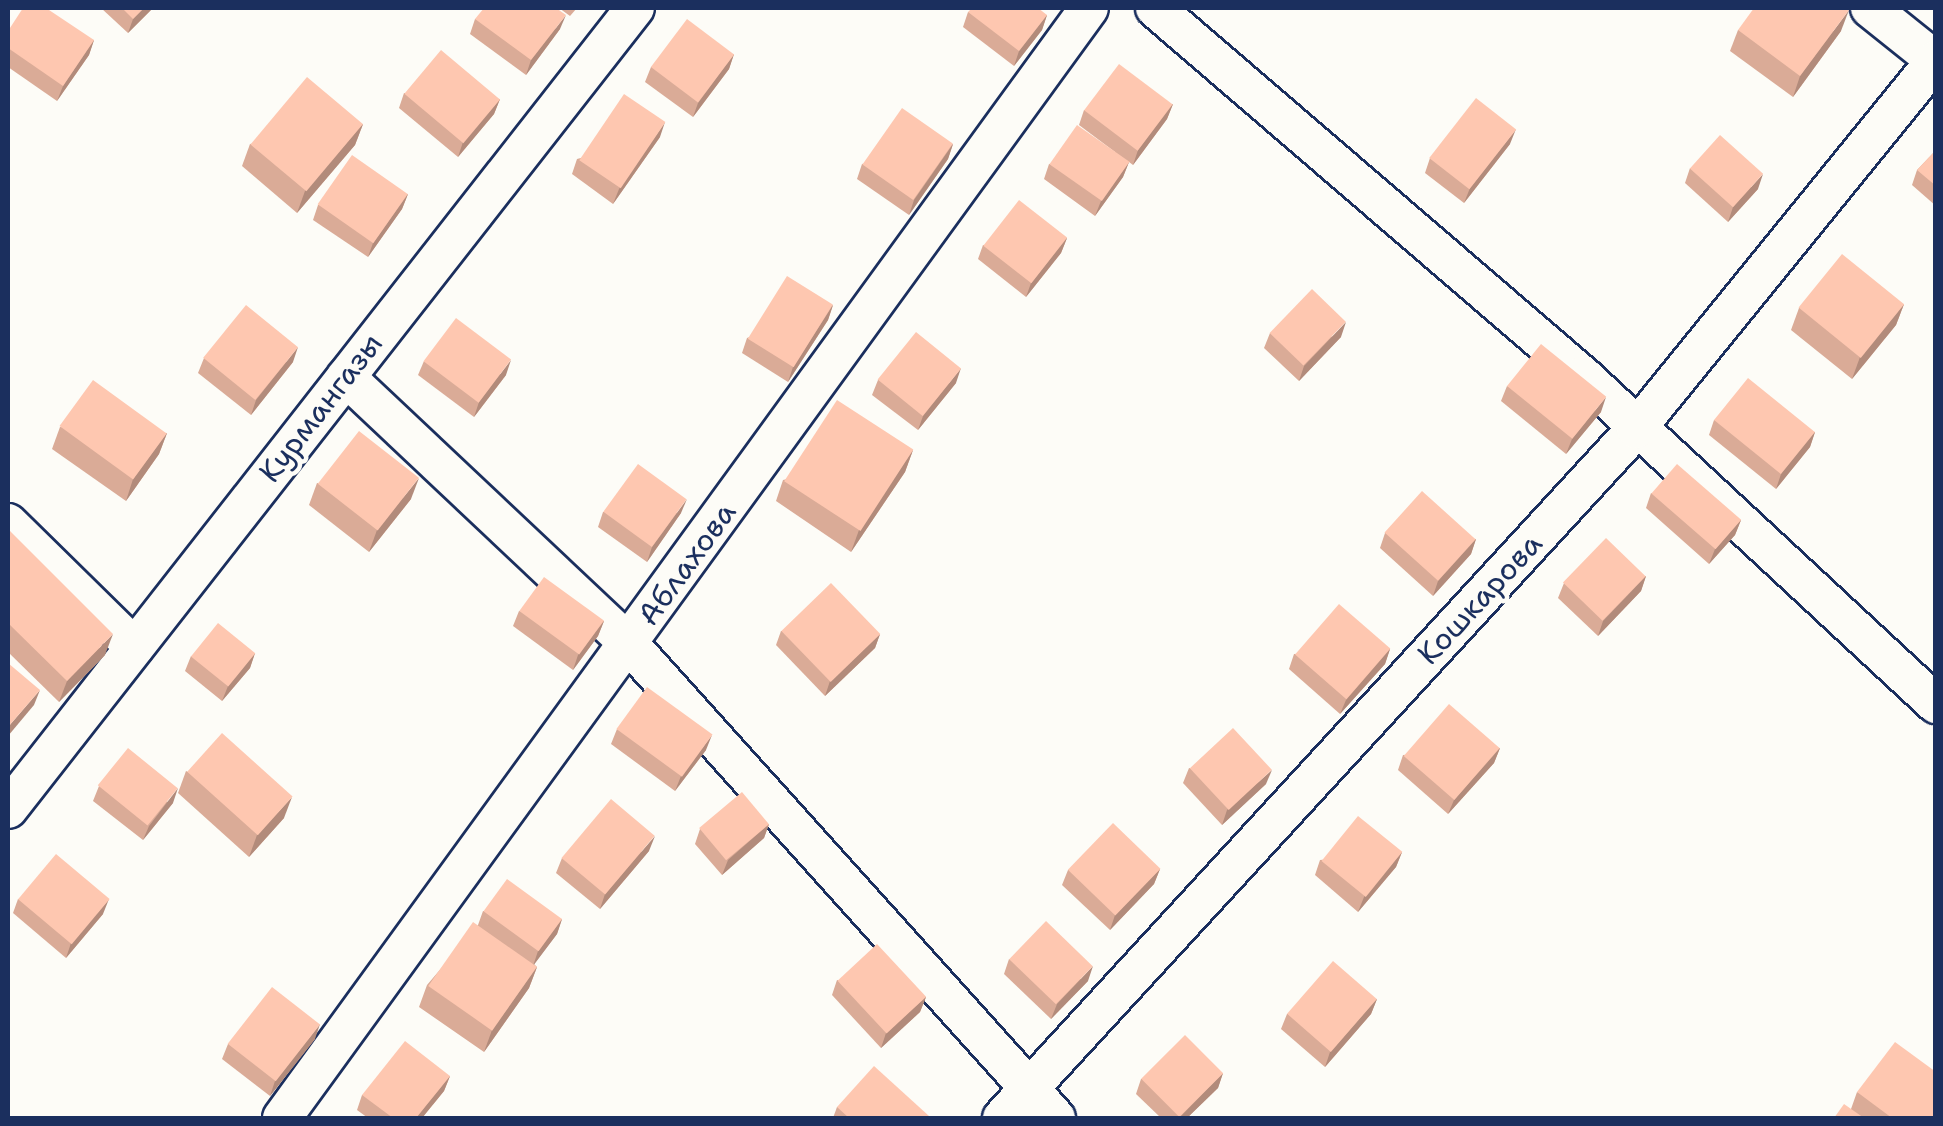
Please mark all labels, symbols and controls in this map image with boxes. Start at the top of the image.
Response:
street label: Курмангазы [252,326,390,490]
street label: Аблахова [630,495,744,633]
street label: Кошкарова [1410,526,1550,672]

